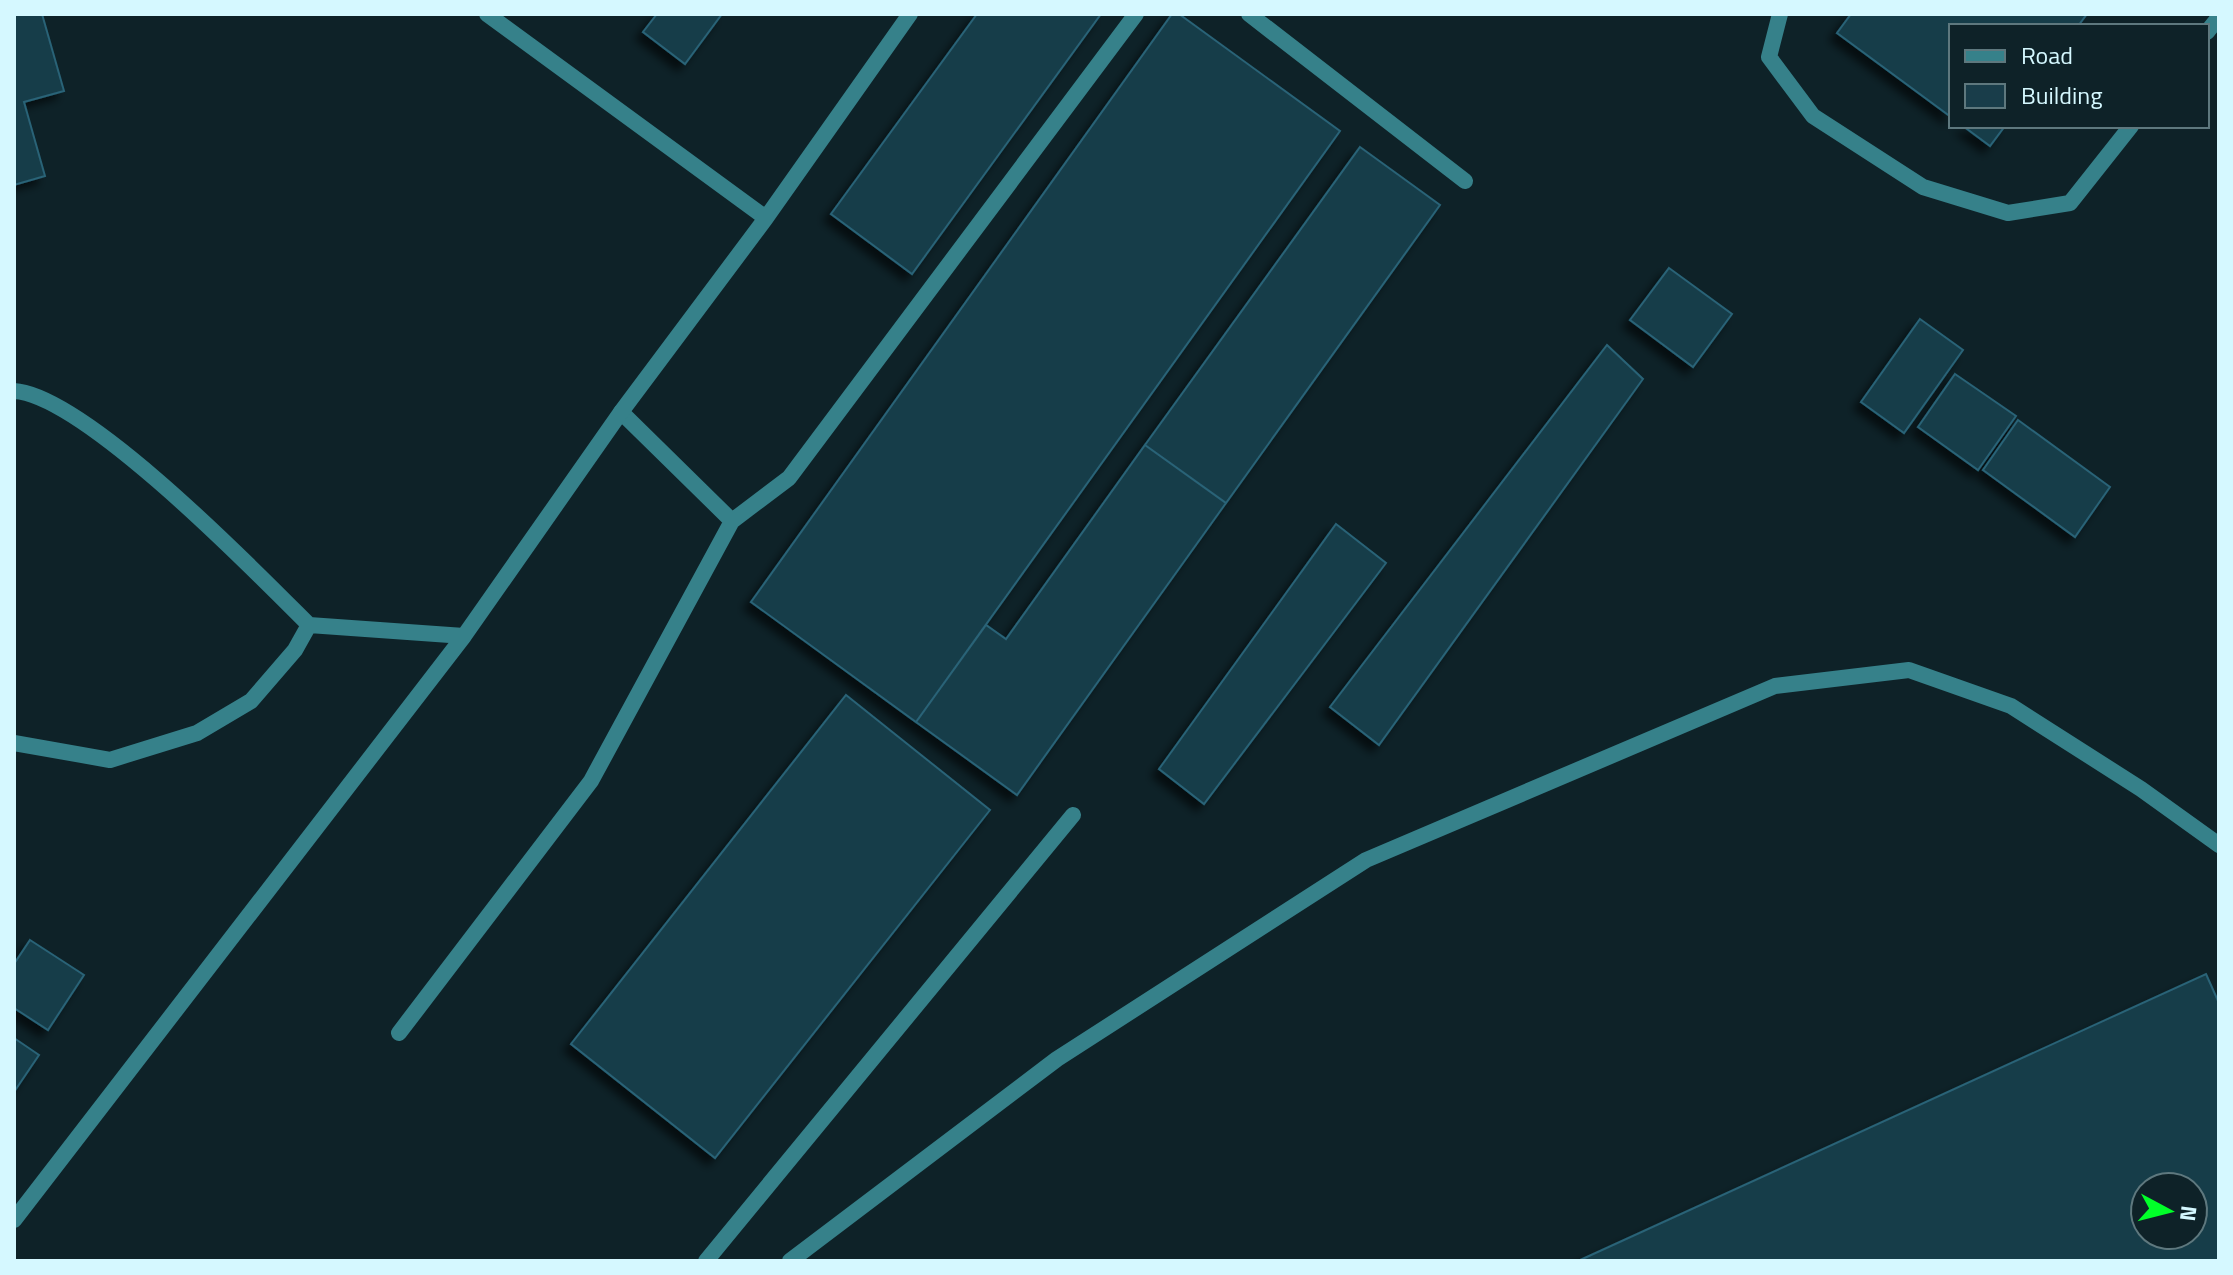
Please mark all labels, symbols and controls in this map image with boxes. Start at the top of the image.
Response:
legend [1949,24,2209,128]
text: Road [2021,37,2073,73]
text: Building [2021,77,2103,113]
north arrow [2129,1171,2209,1251]
text: N [2171,1204,2207,1223]

